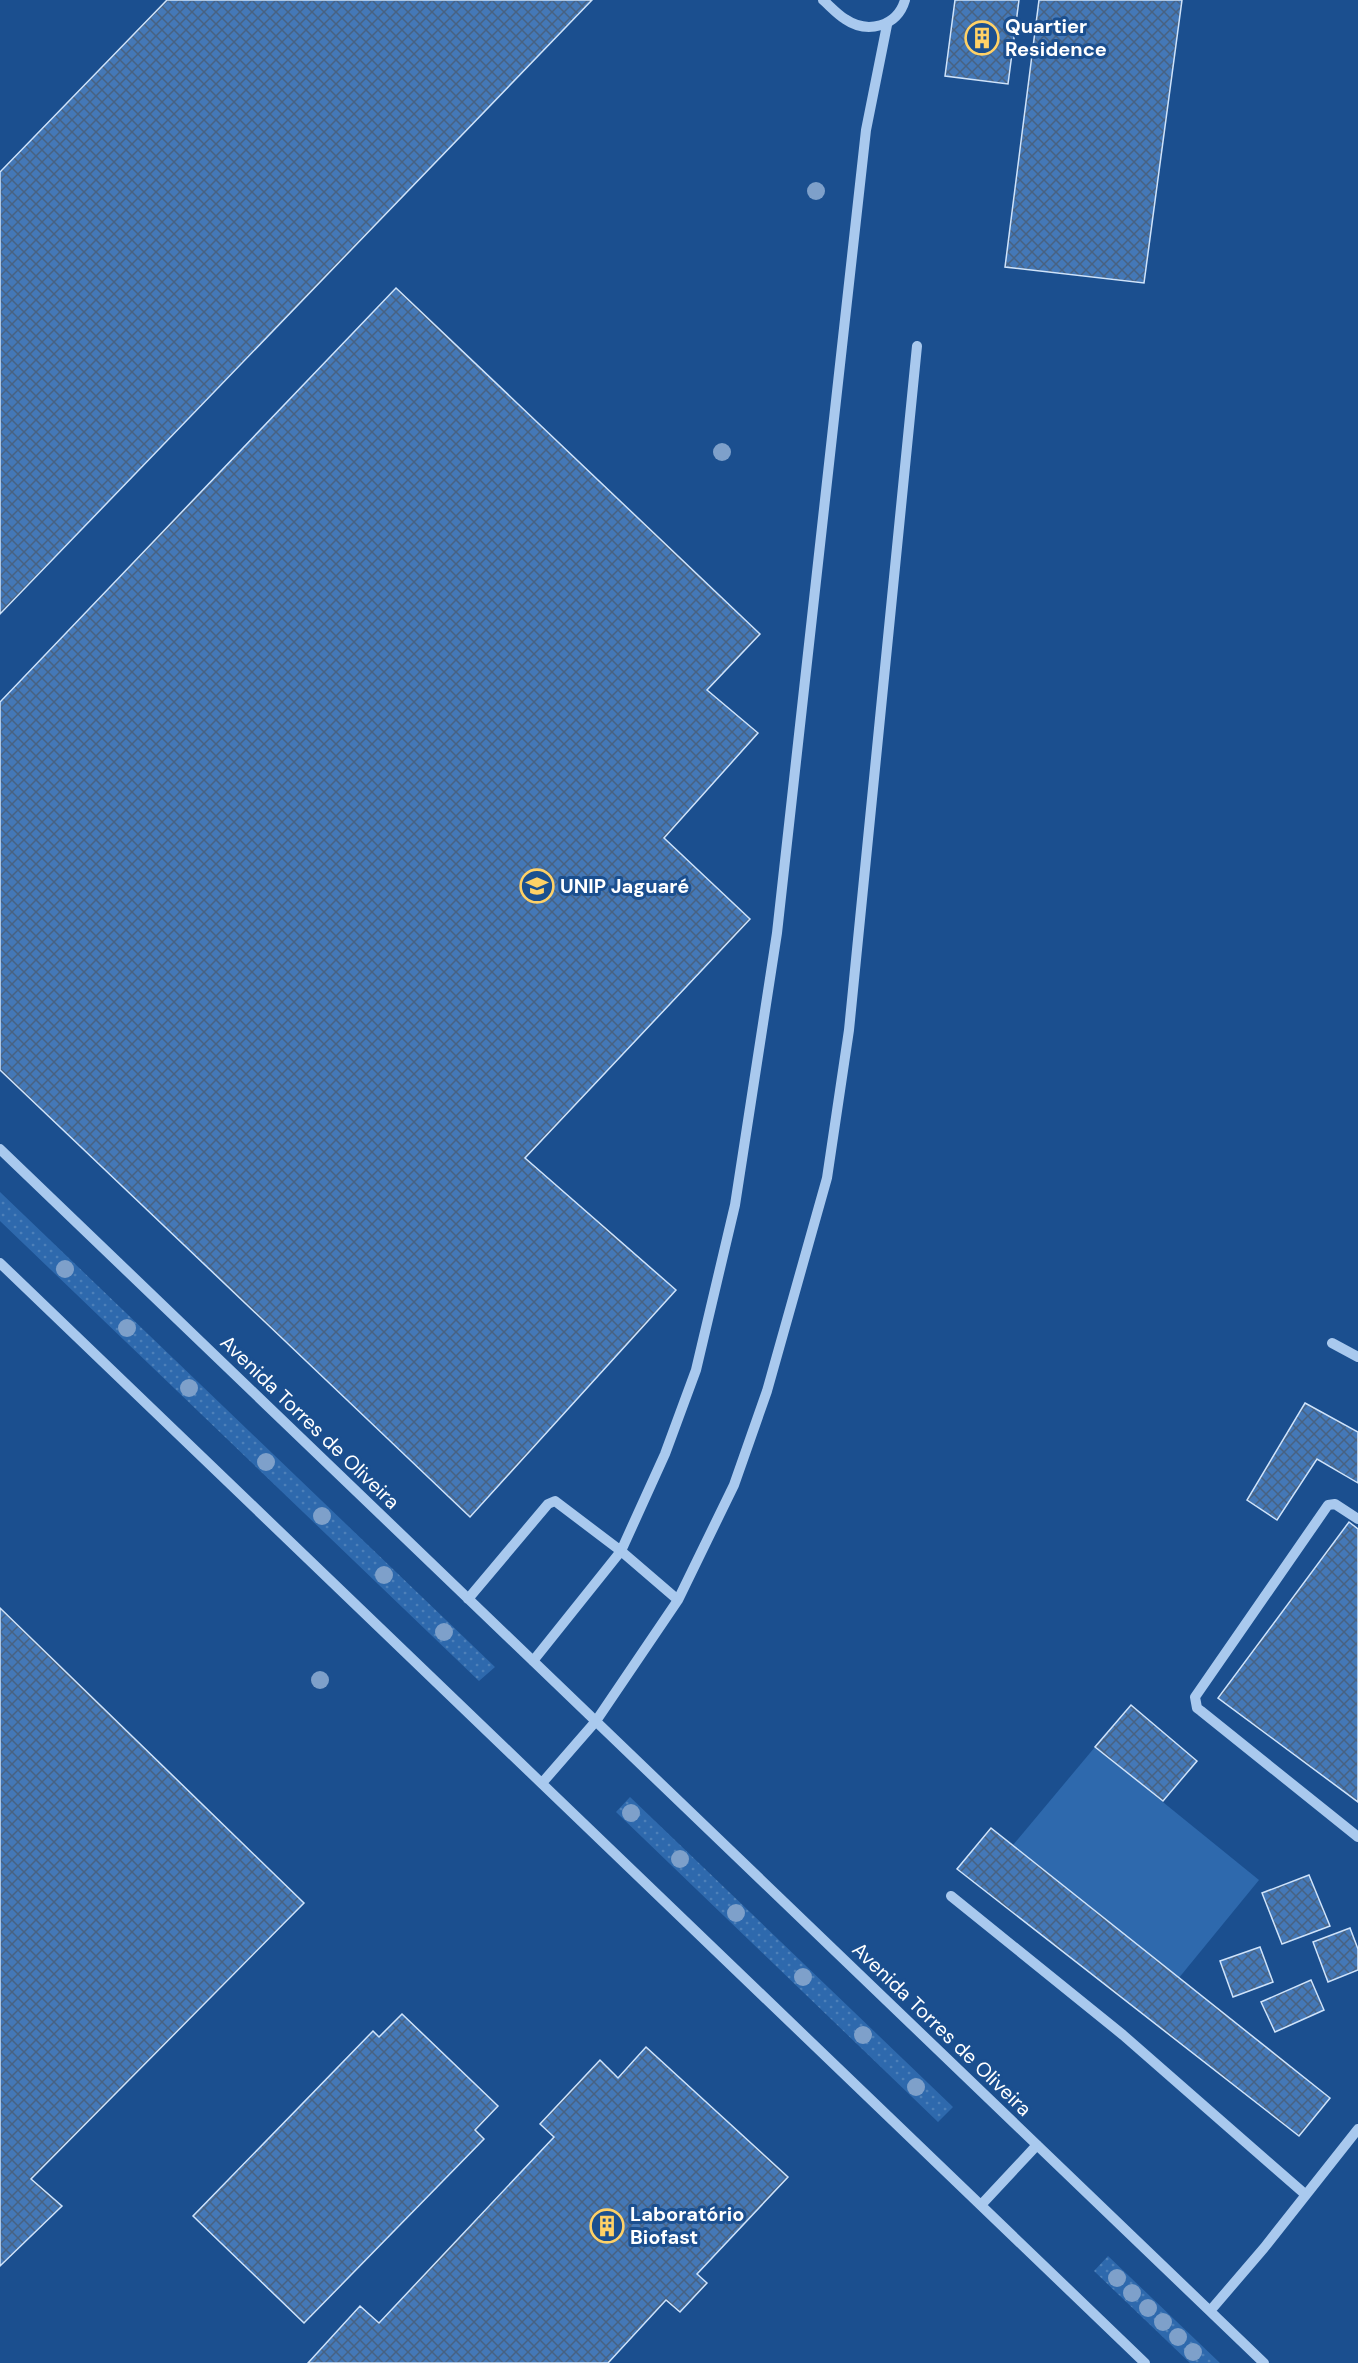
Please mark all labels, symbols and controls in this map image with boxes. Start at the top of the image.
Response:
place label: Quartier Residence [1005,13,1107,62]
building icon: Quartier Residence [964,20,1000,56]
school or university icon: UNIP Jaguaré [519,868,555,904]
place label: UNIP Jaguaré [560,873,689,899]
street label: Avenida Torres de Oliveira [215,1329,405,1515]
street label: Avenida Torres de Oliveira [847,1936,1037,2122]
place label: Laboratório Biofast [630,2201,744,2250]
building icon: Laboratório Biofast [589,2208,625,2244]

